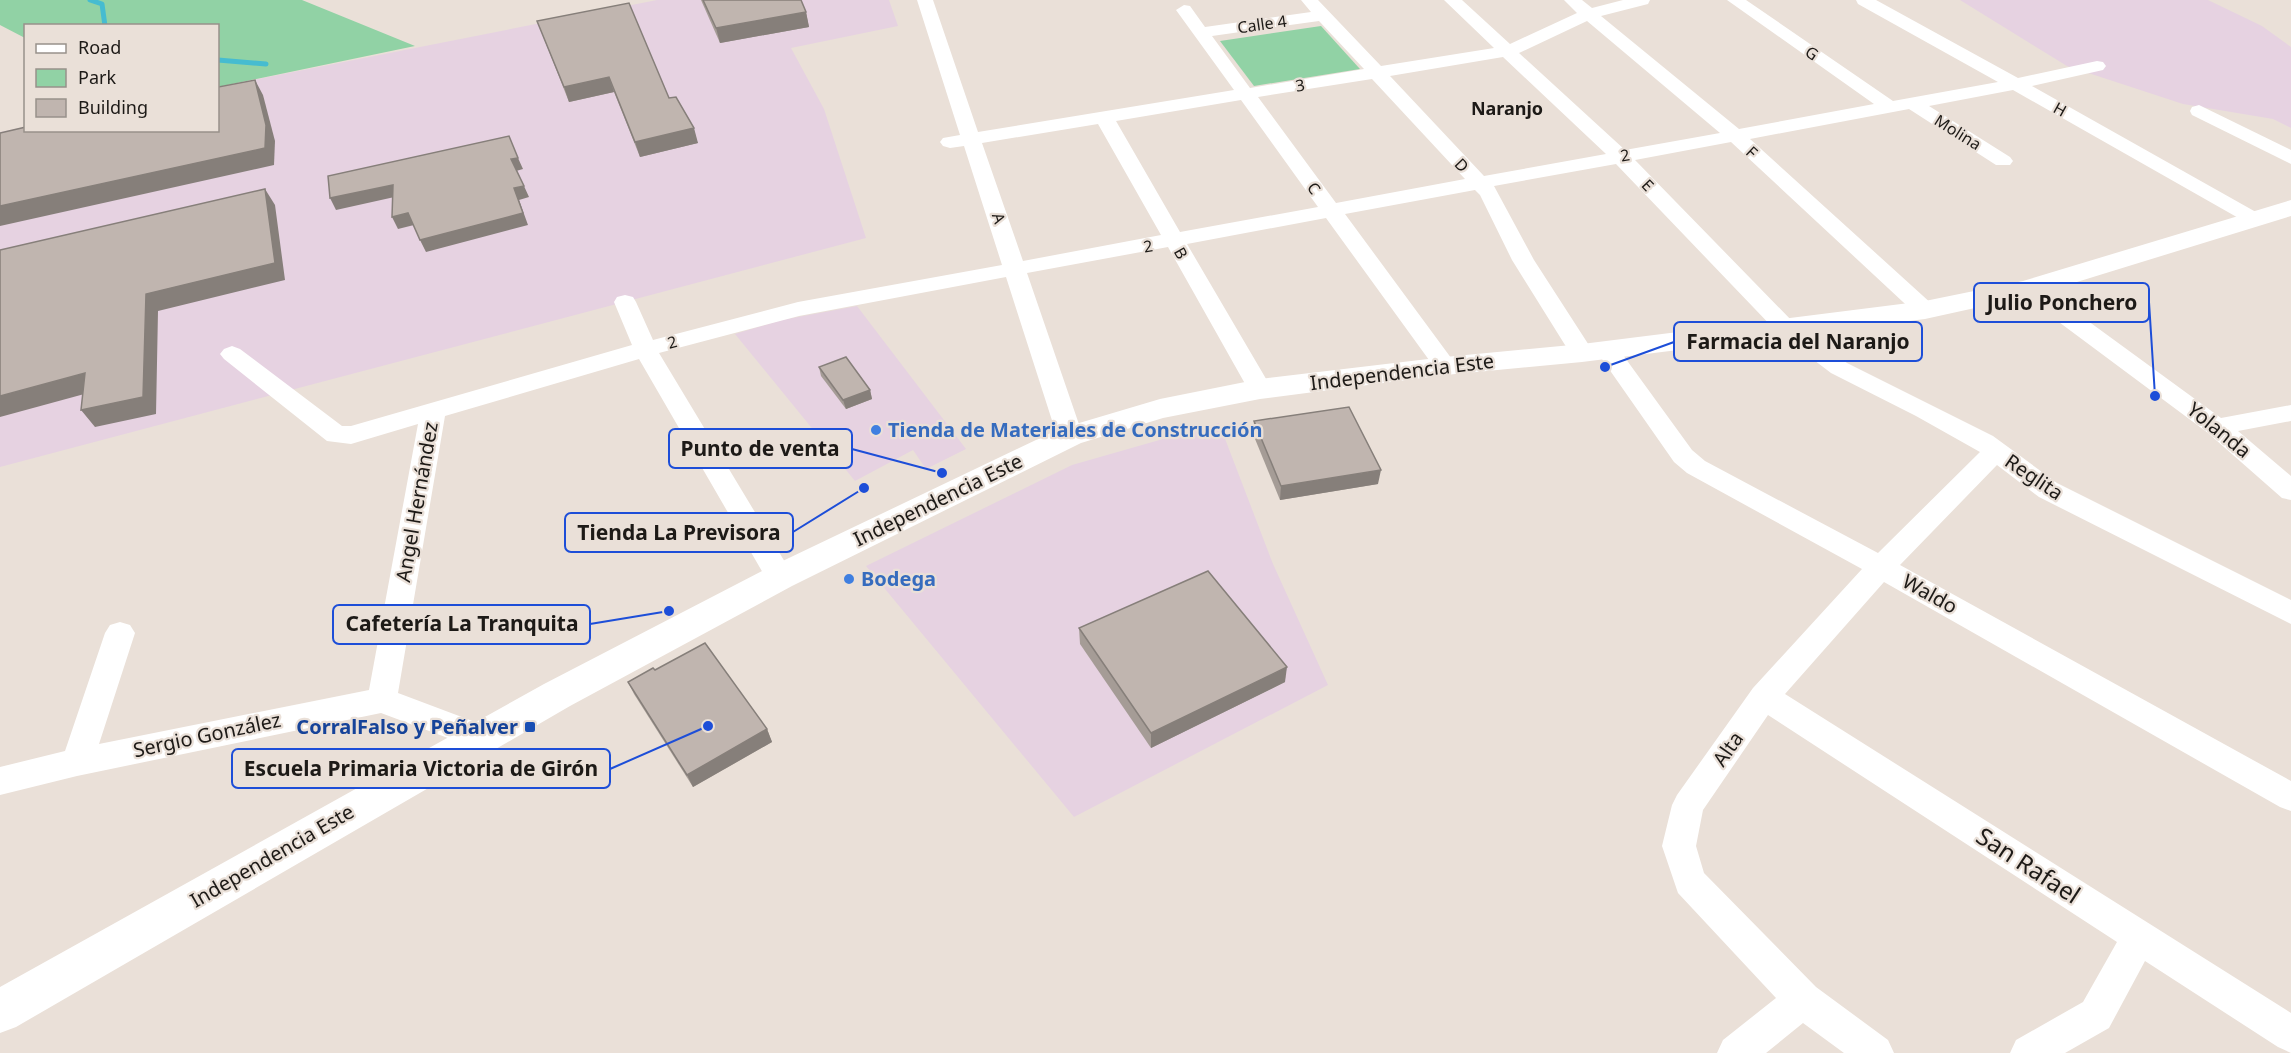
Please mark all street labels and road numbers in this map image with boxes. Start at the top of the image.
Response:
street label: Calle 4 [1236,10,1288,38]
street label: G [1801,41,1823,65]
street label: 3 [1294,73,1306,97]
street label: H [2049,97,2071,121]
street label: Molina [1930,109,1986,155]
street label: F [1741,141,1763,163]
street label: 2 [1619,143,1631,167]
street label: D [1450,153,1474,177]
street label: E [1637,174,1659,196]
street label: C [1302,177,1326,199]
street label: A [987,210,1011,227]
street label: 2 [1142,234,1154,258]
street label: B [1169,243,1193,263]
street label: 2 [665,330,679,354]
street label: Independencia Este [1308,347,1495,396]
street label: Yolanda [2182,396,2257,464]
street label: Angel Hernández [389,420,444,584]
street label: Independencia Este [849,447,1027,552]
street label: Reglita [2000,447,2069,506]
street label: Waldo [1898,567,1963,620]
street label: Sergio González [131,706,283,763]
street label: Alta [1706,726,1749,771]
street label: Independencia Este [185,798,359,914]
street label: San Rafael [1971,819,2087,911]

